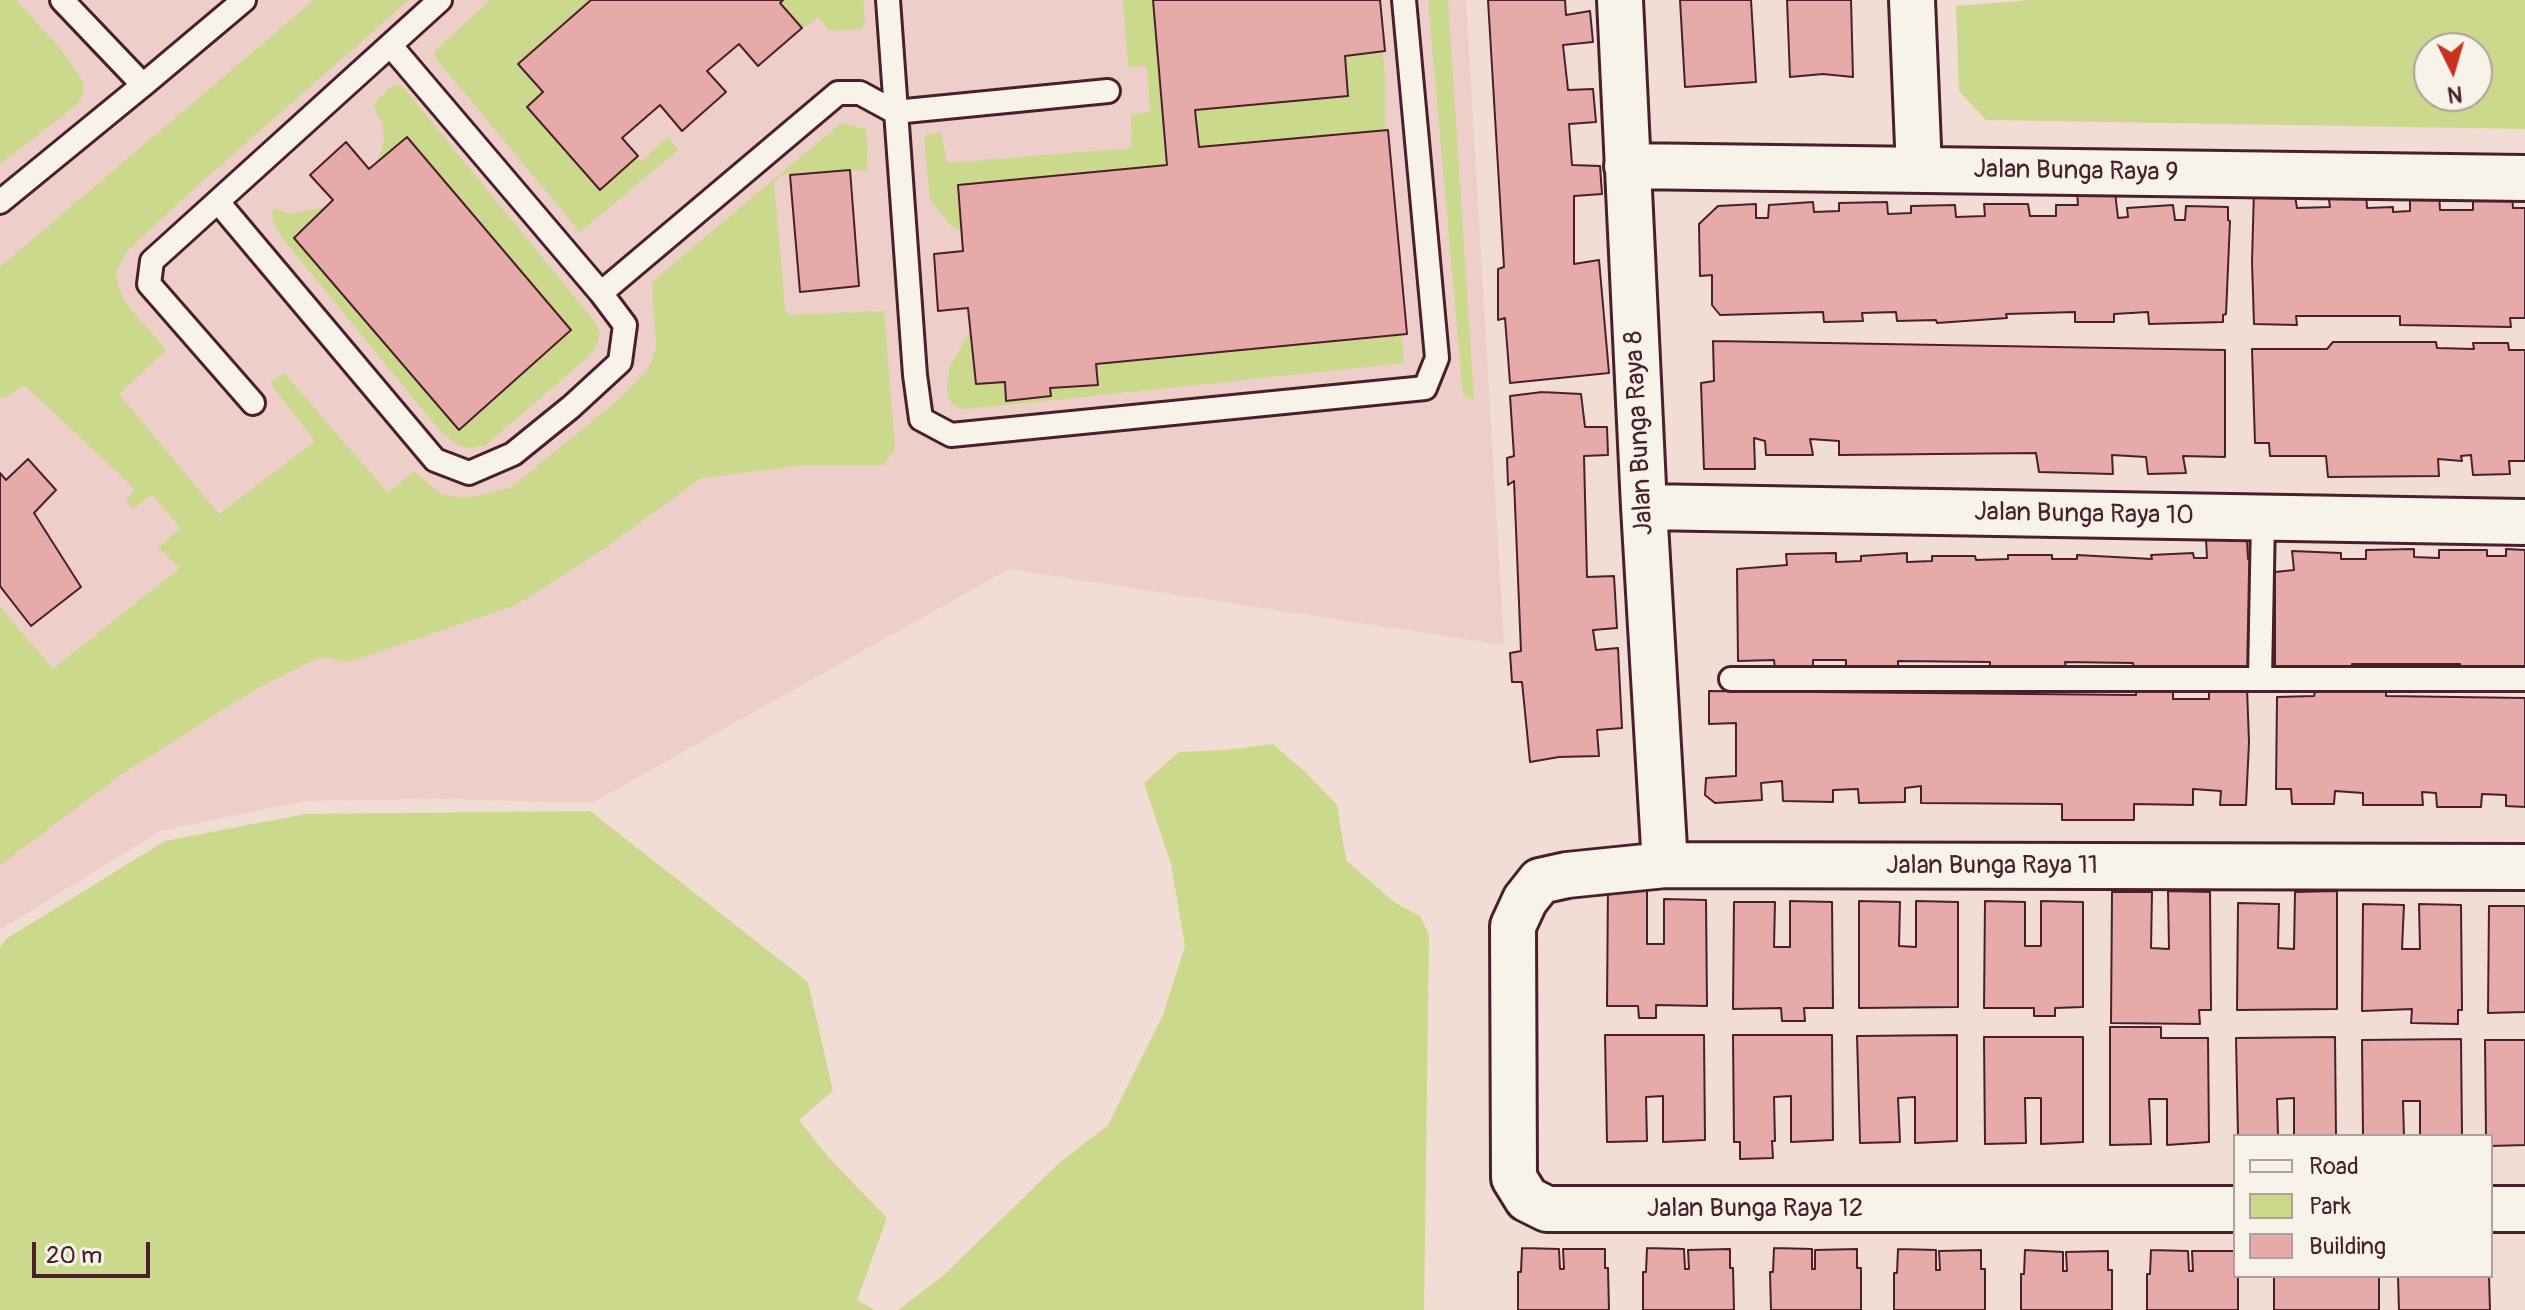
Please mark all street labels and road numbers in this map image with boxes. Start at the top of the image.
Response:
street label: Jalan Bunga Raya 9 [1973,155,2179,189]
street label: Jalan Bunga Raya 8 [1619,330,1661,536]
street label: Jalan Bunga Raya 10 [1974,497,2194,533]
street label: Jalan Bunga Raya 11 [1886,850,2098,882]
street label: Jalan Bunga Raya 12 [1647,1193,1863,1225]

